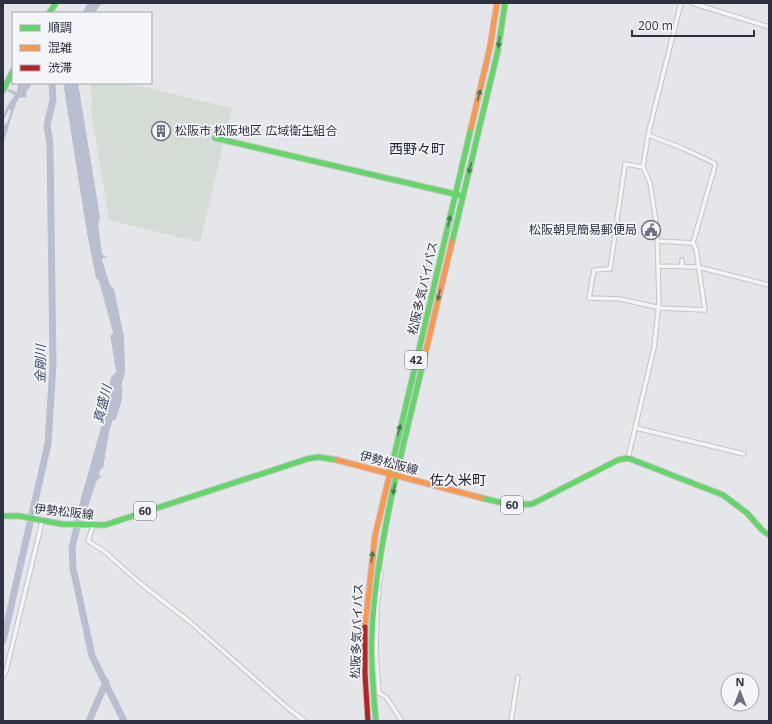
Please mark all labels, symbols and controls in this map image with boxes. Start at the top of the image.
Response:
legend [12,12,152,84]
scale bar [632,12,754,38]
text: 200 m [638,17,673,34]
text: 順調 [48,19,72,36]
one-way arrow [496,36,502,48]
text: 混雑 [48,39,72,56]
text: 渋滞 [48,59,72,76]
one-way arrow [477,89,483,101]
building icon: 松阪市 松阪地区 広域衛生組合 [150,120,172,142]
place label: 松阪市 松阪地区 広域衛生組合 [175,122,337,139]
district label: 西野々町 [389,139,445,158]
one-way arrow [466,162,472,174]
one-way arrow [446,215,452,227]
public building icon: 松阪朝見簡易郵便局 [640,219,662,241]
place label: 松阪朝見簡易郵便局 [529,221,637,238]
street label: 松阪多気バイパス [403,239,442,336]
one-way arrow [436,288,442,301]
water label: 金剛川 [31,342,49,384]
road number: 42 [405,351,427,369]
water label: 真盛川 [89,381,116,425]
one-way arrow [397,423,403,436]
street label: 伊勢松阪線 [358,447,420,478]
district label: 佐久米町 [430,470,486,489]
one-way arrow [390,483,396,495]
road number: 60 [501,496,523,514]
street label: 伊勢松阪線 [33,500,95,523]
road number: 60 [134,502,156,520]
one-way arrow [369,551,375,563]
street label: 松阪多気バイパス [346,583,367,679]
north arrow [720,672,760,712]
text: N [736,674,744,689]

